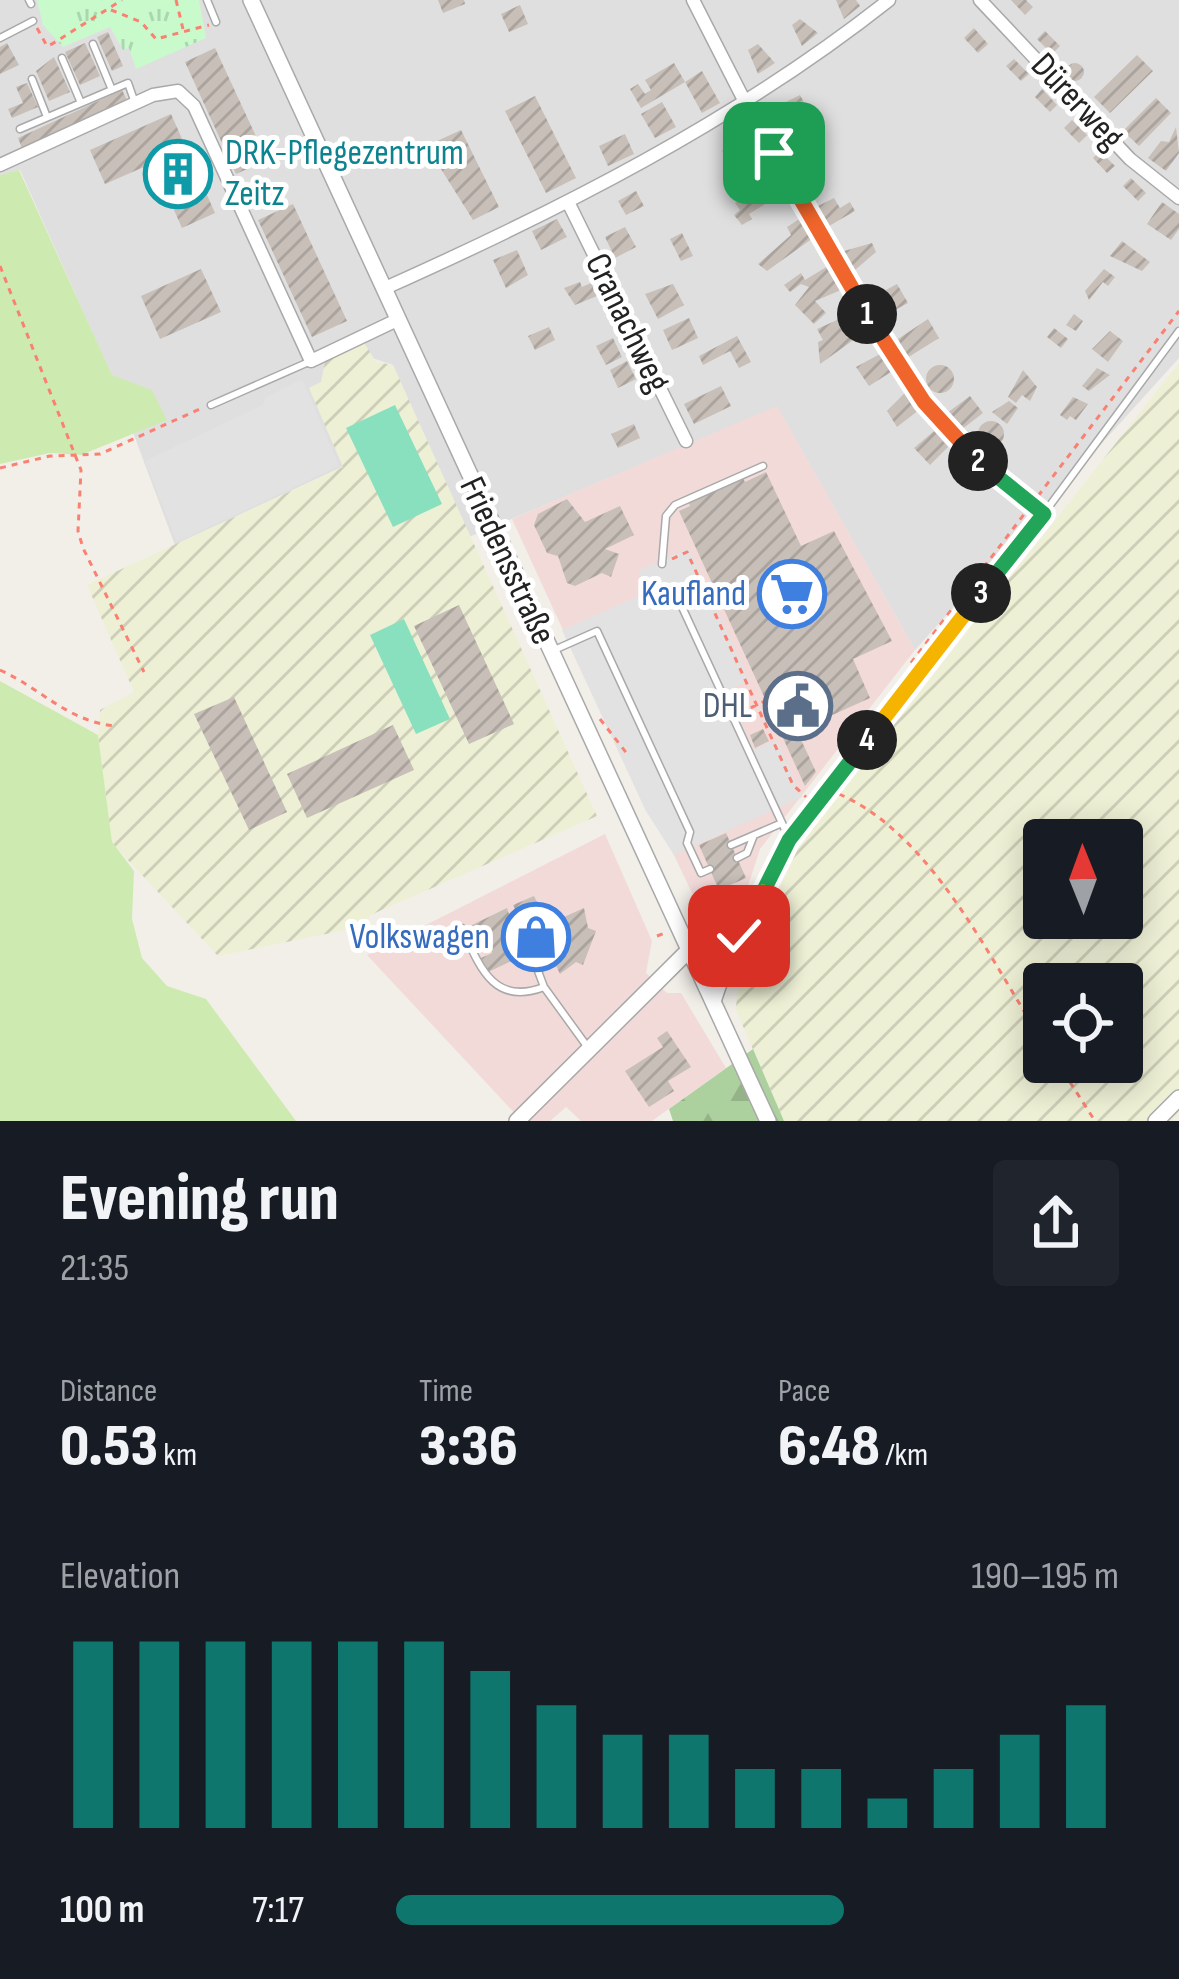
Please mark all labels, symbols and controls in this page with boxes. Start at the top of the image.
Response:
street label: Dürerweg [1021,45,1133,159]
pin [723,102,825,204]
icon: arrive [741,120,807,186]
place label: DRK-Pflegezentrum Zeitz [225,132,464,216]
building icon: DRK-Pflegezentrum Zeitz [143,139,213,209]
street label: Cranachweg [575,247,679,399]
pin: 1 [837,284,897,344]
text: 1 [861,294,873,334]
pin: 2 [948,431,1008,491]
text: 2 [971,441,985,481]
street label: Friedensstraße [450,471,564,651]
supermarket icon: Kaufland [757,559,827,629]
pin: 3 [951,563,1011,623]
place label: Kaufland [641,573,746,616]
text: 3 [974,573,988,613]
public building icon: DHL [763,671,833,741]
place label: DHL [703,685,752,728]
pin: 4 [837,710,897,770]
text: 4 [859,720,875,760]
north arrow [1023,819,1143,939]
map controls [1023,819,1143,1083]
pin [688,885,790,987]
shop icon: Volkswagen [501,902,571,972]
icon: check [706,903,772,969]
place label: Volkswagen [349,916,490,959]
button: locate [1023,963,1143,1083]
text: Evening run [60,1160,339,1239]
button: share [993,1160,1119,1286]
text: 21:35 [60,1245,129,1292]
text: Distance [60,1371,157,1411]
text: Time [419,1371,473,1411]
text: Pace [778,1371,831,1411]
text: 0.53 [60,1411,158,1483]
text: 3:36 [419,1411,518,1483]
text: 6:48 [778,1411,880,1483]
text: km [158,1435,197,1475]
text: /km [880,1435,928,1475]
text: Elevation [60,1553,180,1600]
text: 190–195 m [971,1553,1119,1600]
text: 100 m [60,1887,144,1934]
text: 7:17 [252,1887,304,1934]

